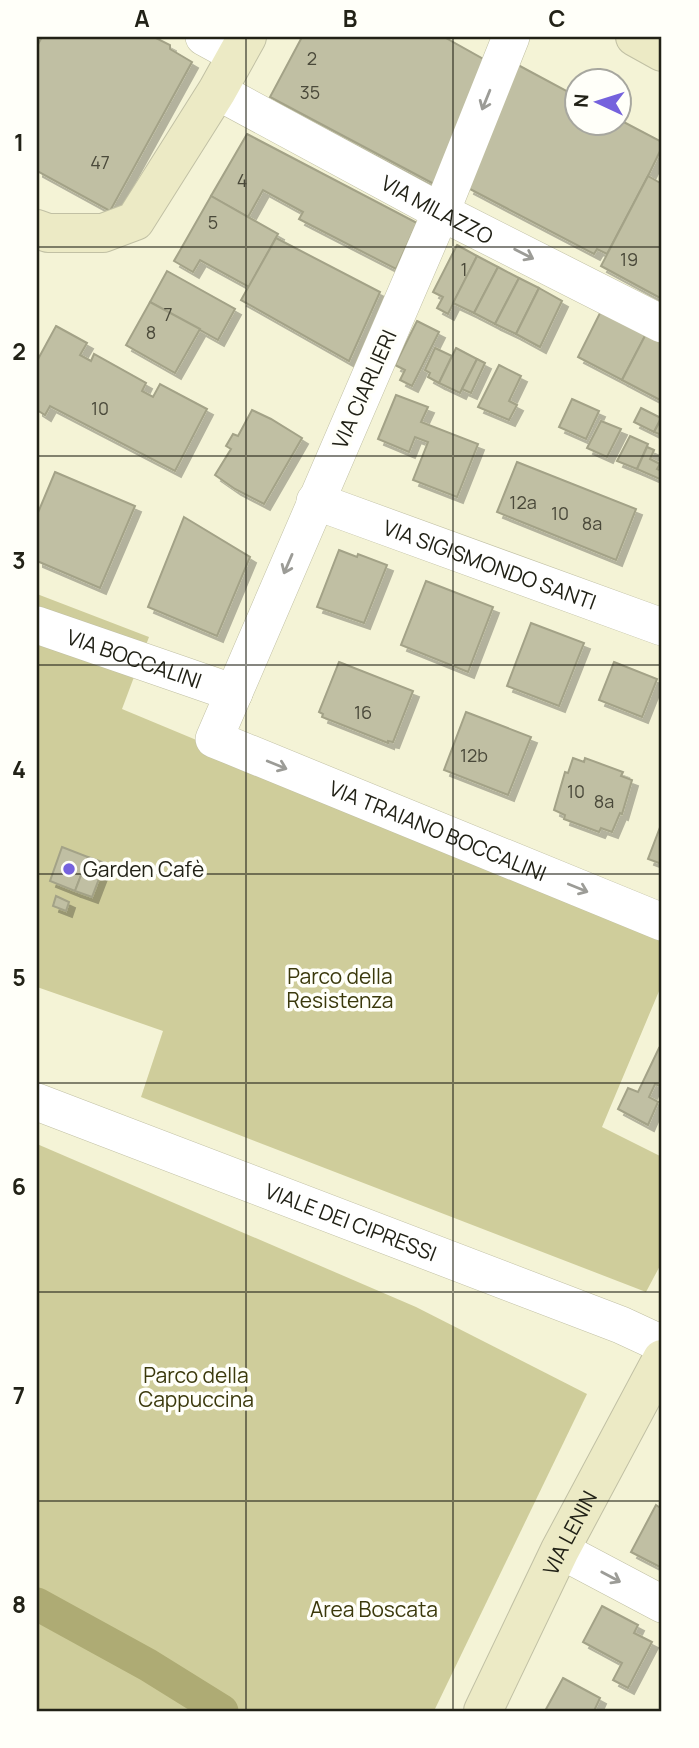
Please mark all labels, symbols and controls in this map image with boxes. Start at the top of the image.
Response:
text: A [134,2,150,34]
text: B [343,2,357,34]
text: C [549,2,566,34]
house number: 2 [307,46,317,70]
north arrow [562,66,632,136]
house number: 35 [300,80,320,104]
one-way arrow [479,89,492,111]
text: N [568,93,594,109]
text: 1 [14,126,24,158]
house number: 47 [90,150,110,174]
house number: 4 [237,168,247,192]
street label: VIA MILAZZO [376,168,498,250]
house number: 5 [208,210,218,234]
house number: 19 [620,247,638,271]
one-way arrow [513,248,534,262]
house number: 1 [460,257,468,281]
house number: 7 [163,302,173,326]
house number: 8 [146,320,156,344]
street label: VIA CIARLIERI [325,325,403,453]
text: 2 [12,335,26,367]
house number: 10 [91,396,109,420]
house number: 12a [509,490,537,514]
house number: 10 [551,501,569,525]
house number: 8a [582,511,602,535]
street label: VIA SIGISMONDO SANTI [380,513,600,616]
text: 3 [12,544,26,576]
one-way arrow [281,552,294,574]
street label: VIA BOCCALINI [63,622,206,695]
house number: 16 [354,700,372,724]
house number: 12b [460,743,488,767]
text: 4 [12,753,26,785]
one-way arrow [266,760,287,773]
street label: VIA TRAIANO BOCCALINI [325,774,551,887]
house number: 10 [567,779,585,803]
house number: 8a [594,789,614,813]
place label: Garden Cafè [83,855,204,883]
marker: Garden Cafè [61,861,77,877]
one-way arrow [567,883,589,896]
text: 5 [12,961,26,993]
park label: Parco della Resistenza [286,962,394,1014]
text: 6 [12,1170,26,1202]
street label: VIALE DEI CIPRESSI [261,1176,441,1267]
park label: Parco della Cappuccina [138,1361,254,1413]
text: 7 [13,1379,25,1411]
street label: VIA LENIN [536,1486,603,1580]
one-way arrow [600,1571,621,1584]
text: 8 [12,1588,26,1620]
park label: Area Boscata [310,1595,438,1623]

